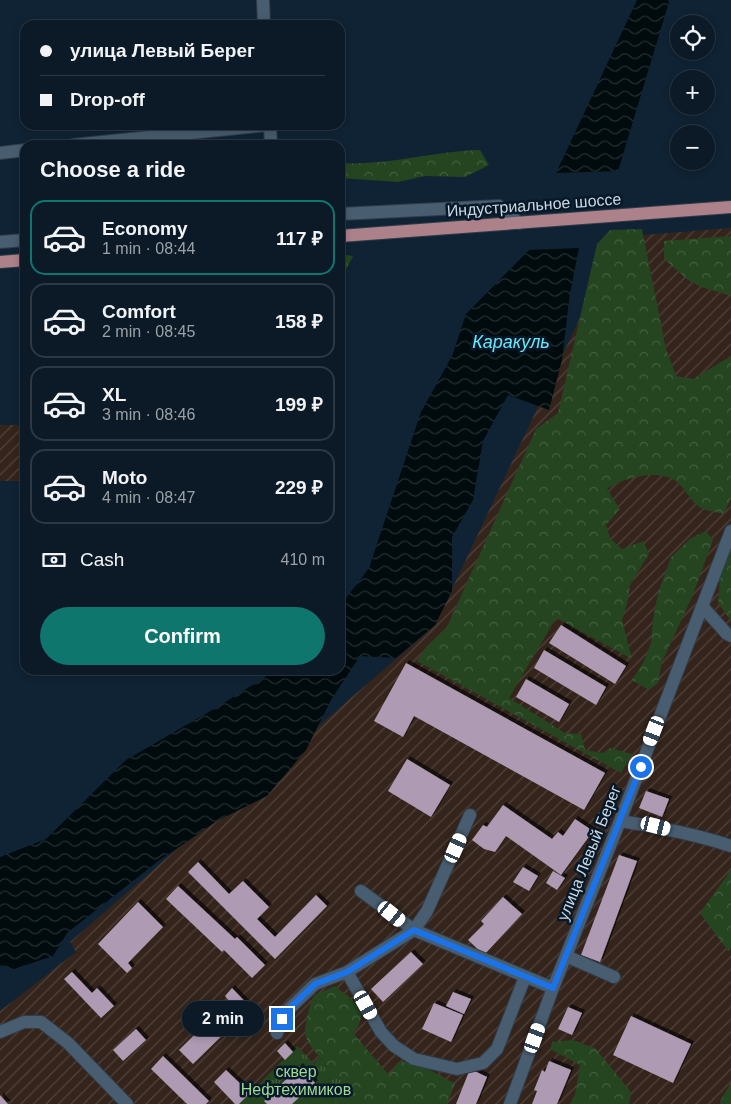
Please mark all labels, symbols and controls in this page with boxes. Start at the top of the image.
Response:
map controls [670,15,715,170]
button: locate [670,15,715,60]
text: улица Левый Берег [70,40,255,61]
button: + [670,70,715,115]
text: Drop-off [70,89,145,110]
button: − [670,125,715,170]
text: Choose a ride [40,157,185,182]
street label: Индустриальное шоссе [446,190,622,220]
icon: car [42,215,87,260]
text: Economy [102,218,188,239]
text: 117 ₽ [276,228,323,249]
text: 1 min · 08:44 [102,240,195,257]
icon: car [42,298,87,343]
text: Comfort [102,301,176,322]
text: 158 ₽ [275,311,323,332]
text: 2 min · 08:45 [102,323,195,340]
water label: Каракуль [472,332,550,352]
icon: car [42,381,87,426]
text: XL [102,384,126,405]
text: 199 ₽ [275,394,323,415]
text: 3 min · 08:46 [102,406,195,423]
icon: car [42,464,87,509]
text: Moto [102,467,147,488]
text: 229 ₽ [275,477,323,498]
text: 4 min · 08:47 [102,489,195,506]
icon: cash [40,546,68,574]
text: Cash [80,549,124,570]
text: 410 m [281,551,325,568]
button: Confirm [40,607,325,665]
car [641,714,666,748]
route start [630,756,652,778]
street label: улица Левый Берег [554,783,624,923]
car [639,815,672,837]
car [443,831,468,865]
car [375,899,408,929]
car [352,988,379,1022]
callout: 2 min [182,1002,264,1036]
route end [271,1008,293,1030]
text: 2 min [202,1010,244,1027]
car [522,1021,547,1055]
park label: сквер Нефтехимиков [241,1063,351,1098]

